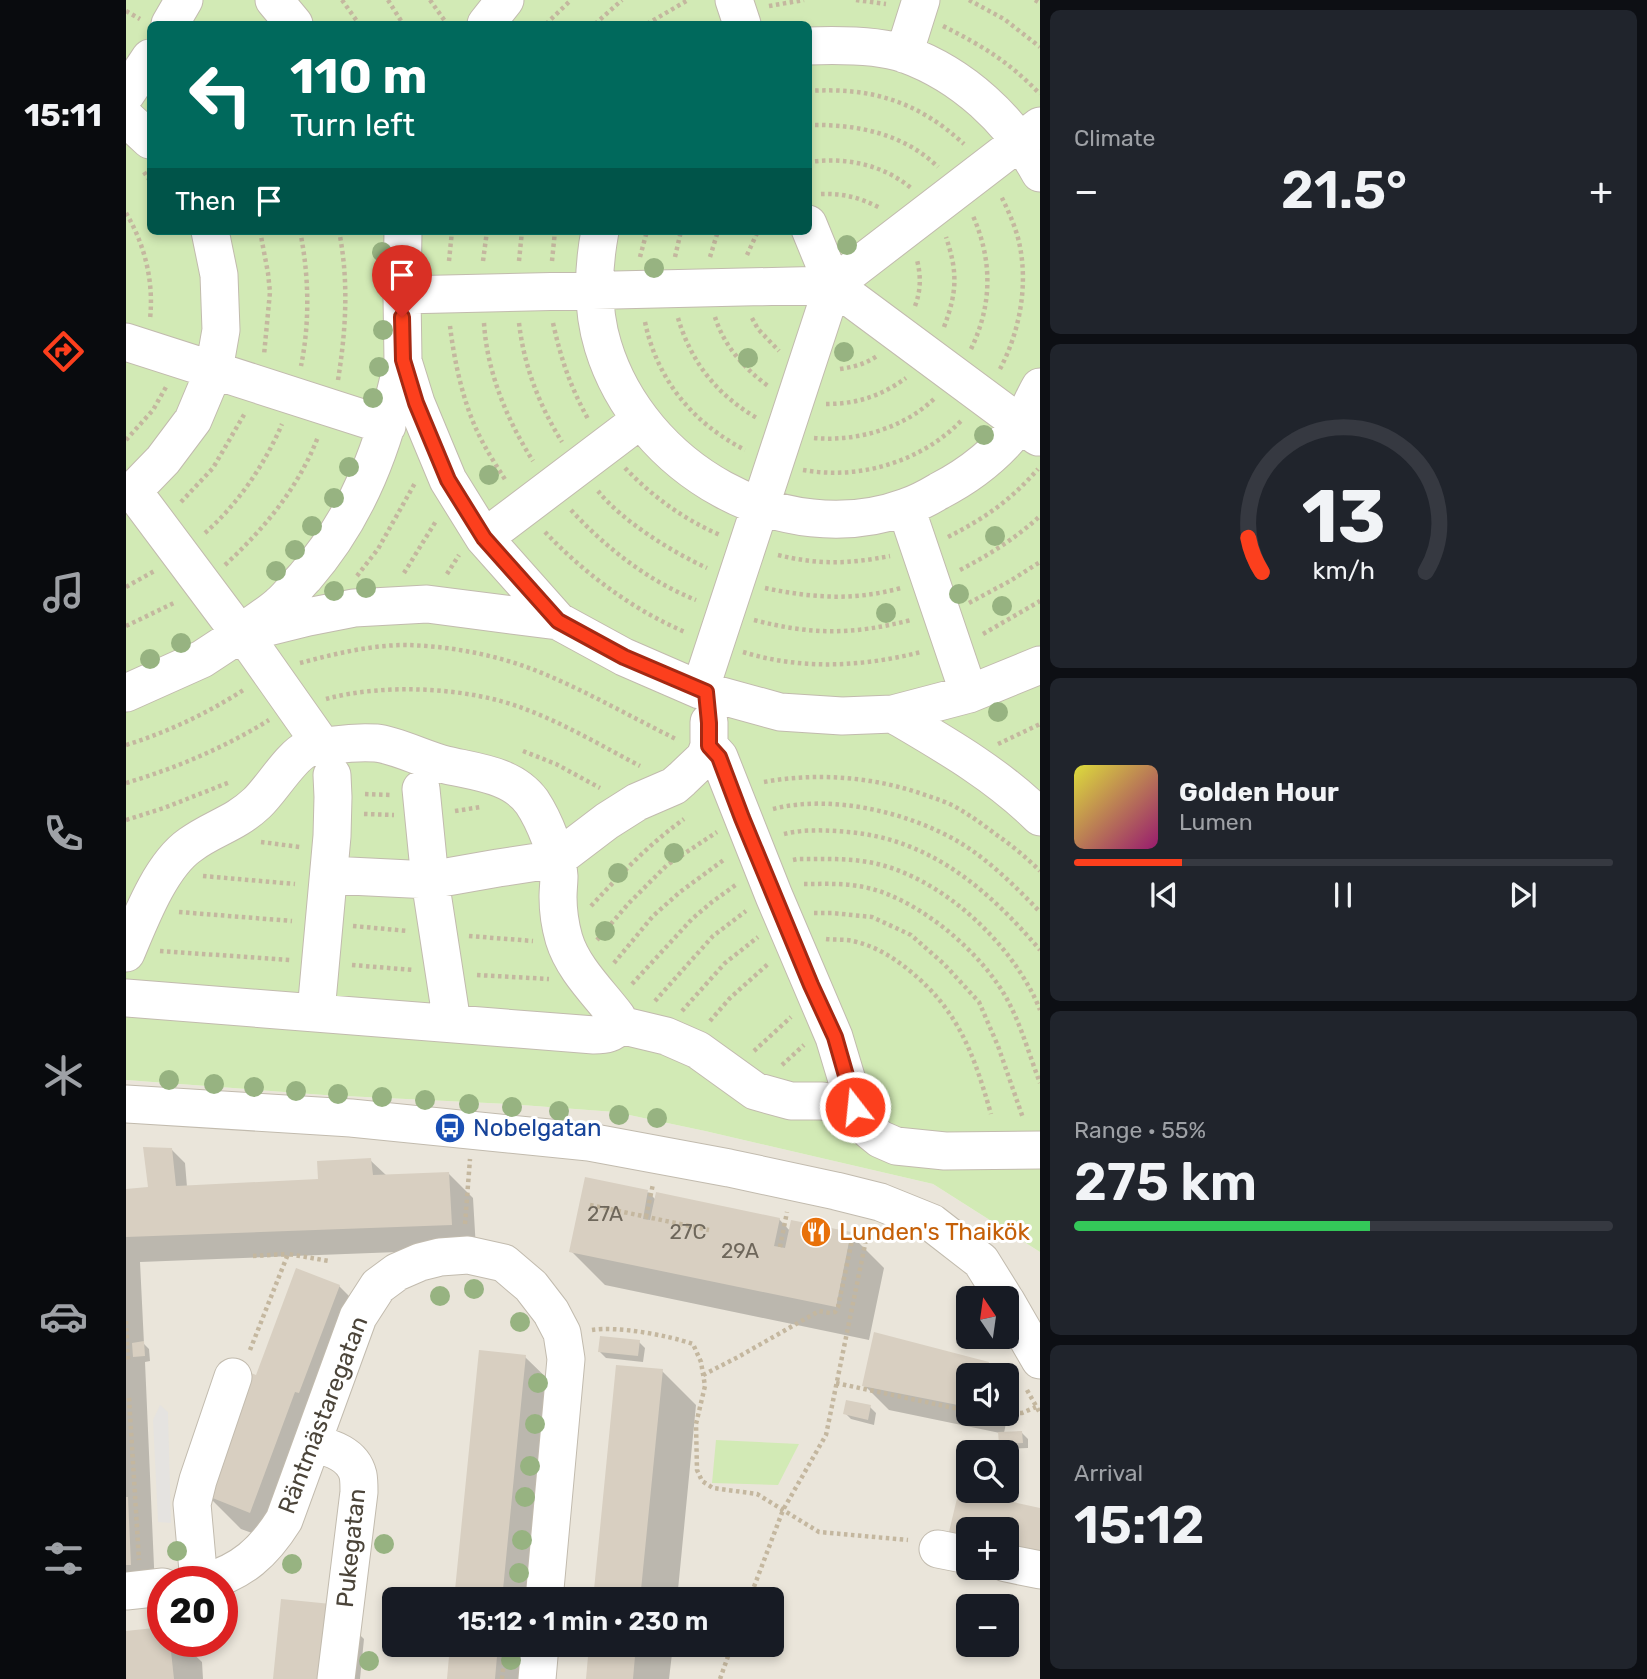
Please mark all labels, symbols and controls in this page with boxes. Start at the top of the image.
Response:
text: 110 m [290,47,427,105]
icon: left [175,49,266,140]
text: 15:11 [24,96,102,134]
text: Turn left [290,106,415,144]
text: Climate [1074,124,1155,152]
text: 21.5° [1281,159,1407,221]
text: − [1074,168,1099,214]
text: + [1589,168,1613,214]
icon: arrive [250,182,288,220]
text: Then [175,186,236,217]
pin [372,245,432,317]
icon: arrive [383,256,421,294]
icon: directions [39,327,88,376]
text: 13 [1301,474,1386,560]
text: km/h [1312,555,1375,584]
icon: music [39,568,88,617]
text: Golden Hour [1179,777,1339,808]
text: Lumen [1179,808,1253,836]
icon: phone [39,809,88,858]
icon: previous [1145,876,1183,914]
icon: pause [1324,876,1362,914]
icon: next [1504,876,1542,914]
icon: climate [39,1051,88,1100]
position arrow [818,1070,892,1144]
bus stop icon: Nobelgatan [433,1111,467,1145]
place label: Nobelgatan [473,1114,602,1142]
text: Range · 55% [1074,1116,1206,1144]
text: 275 km [1074,1151,1257,1213]
house number: 27A [587,1201,623,1226]
restaurant icon: Lunden's Thaikök [799,1215,833,1249]
place label: Lunden's Thaikök [839,1218,1031,1246]
house number: 27C [669,1219,707,1244]
house number: 29A [721,1238,759,1263]
north arrow [956,1286,1018,1349]
map controls [956,1286,1019,1657]
icon: car [39,1292,88,1341]
street label: Räntmästaregatan [272,1312,374,1518]
button: sound [956,1363,1019,1426]
button: search [956,1440,1019,1503]
text: Arrival [1074,1459,1143,1487]
street label: Pukegatan [331,1487,371,1609]
text: 15:12 [1074,1494,1204,1556]
button: + [956,1517,1019,1580]
icon: filters [39,1534,88,1583]
speed limit sign: 20 [147,1566,238,1657]
button: − [956,1594,1019,1657]
text: 15:12 · 1 min · 230 m [458,1606,708,1637]

